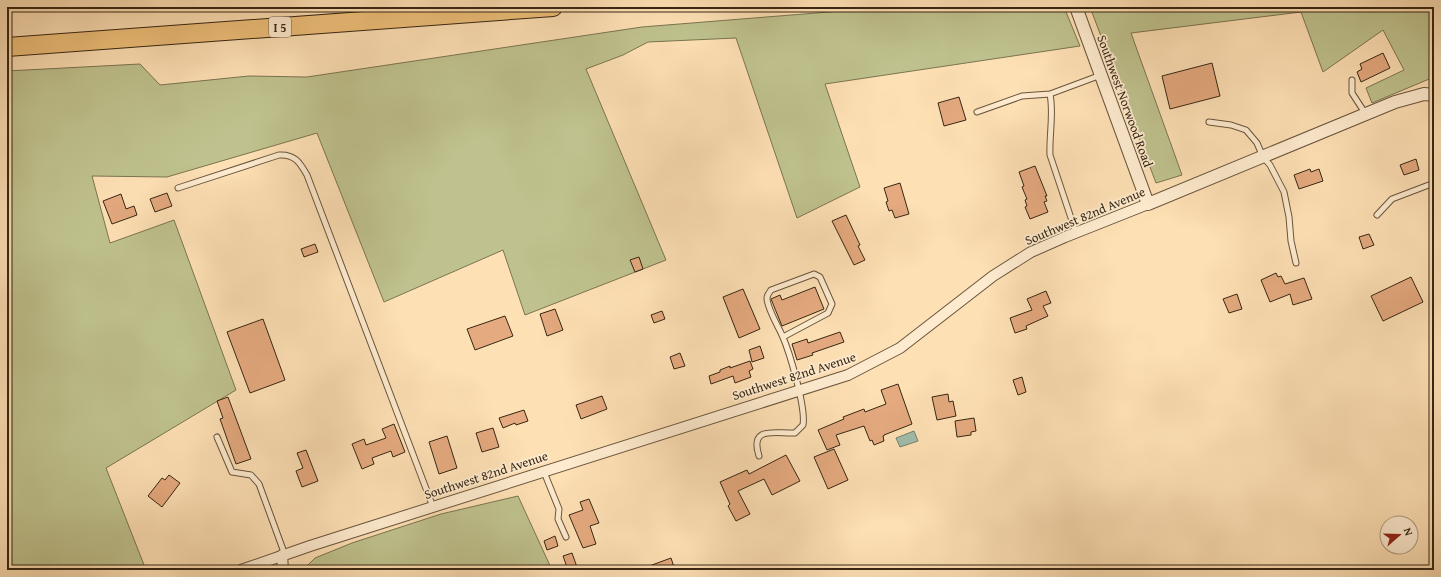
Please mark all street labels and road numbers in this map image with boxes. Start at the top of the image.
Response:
road number: I 5 [269,17,291,37]
street label: Southwest Norwood Road [1092,32,1158,170]
street label: Southwest 82nd Avenue [1022,182,1148,250]
street label: Southwest 82nd Avenue [730,347,858,405]
street label: Southwest 82nd Avenue [422,446,550,504]

